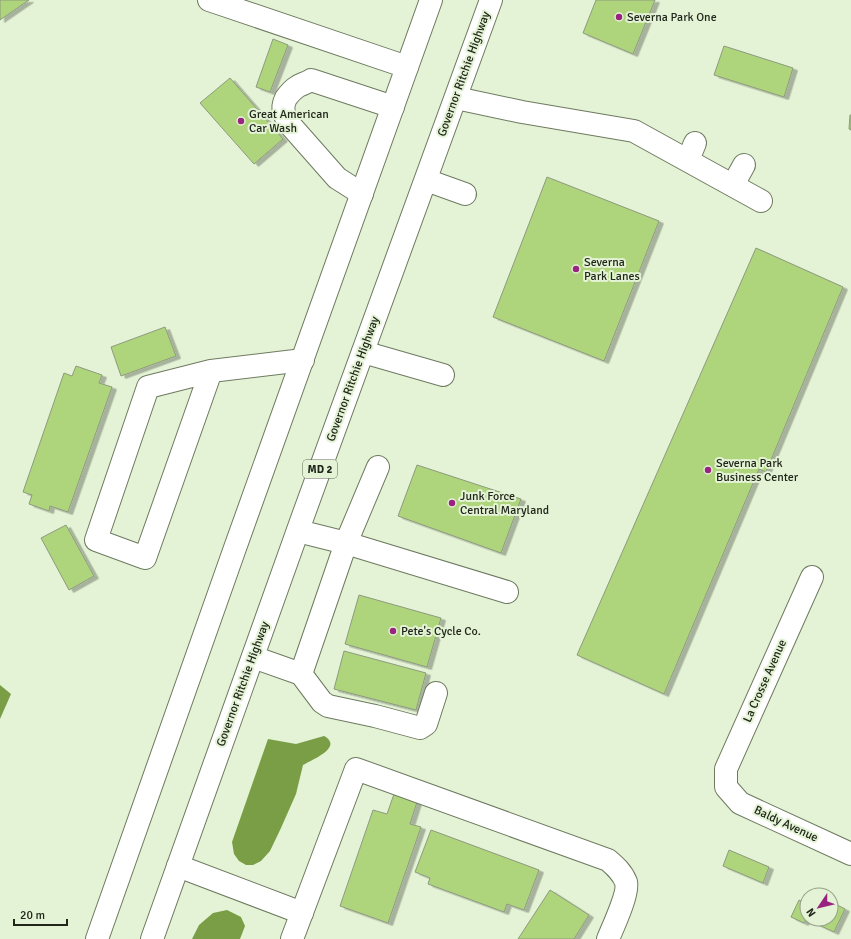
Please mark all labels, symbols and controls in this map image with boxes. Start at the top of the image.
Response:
street label: Governor Ritchie Highway [434,9,494,139]
place label: Severna Park One [627,10,717,25]
marker: Severna Park One [614,12,624,22]
place label: Great American Car Wash [249,107,329,136]
marker: Great American Car Wash [236,116,246,126]
place label: Severna Park Lanes [584,255,640,284]
marker: Severna Park Lanes [571,264,581,274]
street label: Governor Ritchie Highway [323,314,383,444]
place label: Severna Park Business Center [716,456,799,485]
road number: MD 2 [303,460,337,478]
marker: Severna Park Business Center [703,465,713,475]
place label: Junk Force Central Maryland [460,489,549,518]
marker: Junk Force Central Maryland [447,498,457,508]
street label: Governor Ritchie Highway [213,619,273,749]
place label: Pete's Cycle Co. [401,624,481,639]
marker: Pete's Cycle Co. [388,626,398,636]
street label: La Crosse Avenue [740,637,790,725]
street label: Baldy Avenue [752,803,820,845]
north arrow [799,887,839,927]
scale bar [14,901,67,927]
text: N [804,906,819,919]
text: 20 m [20,908,45,923]

